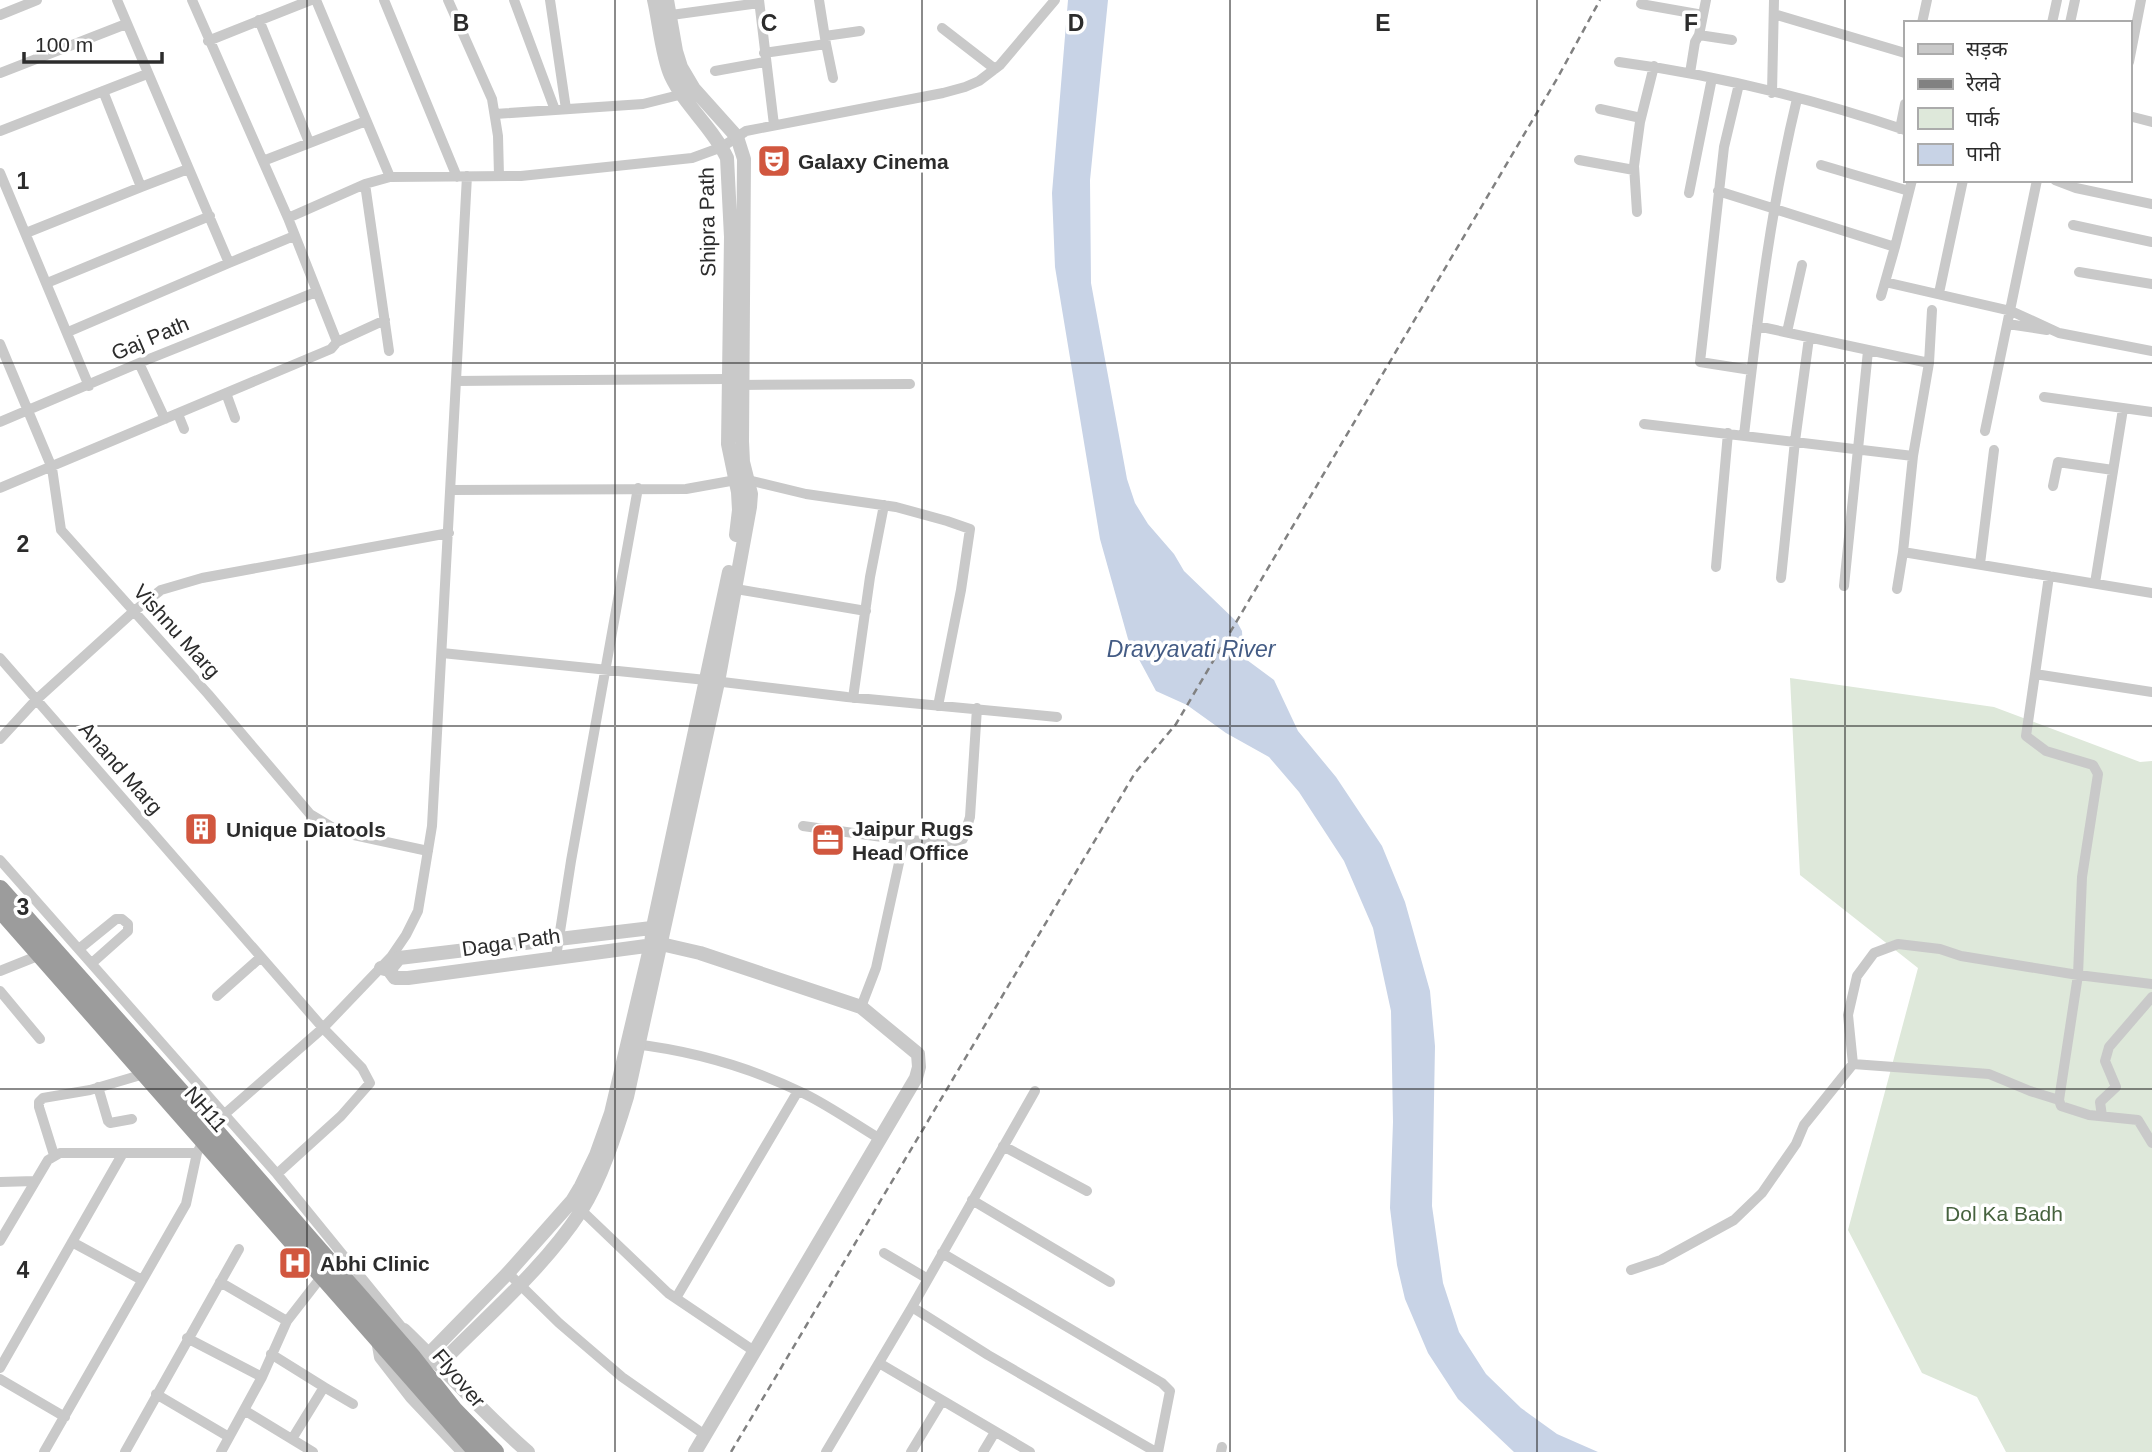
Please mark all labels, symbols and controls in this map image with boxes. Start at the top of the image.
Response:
text: B [453,10,469,36]
text: C [761,10,777,36]
text: D [1068,10,1084,36]
text: E [1375,10,1391,36]
text: F [1684,10,1698,36]
scale bar [24,21,163,65]
legend [1904,21,2131,182]
text: 100 m [35,33,93,56]
text: सड़क [1966,37,2008,60]
text: रेलवे [1965,72,2001,95]
text: पार्क [1966,107,2000,130]
theatre icon: Galaxy Cinema [755,142,793,180]
text: पानी [1966,142,2001,165]
place label: Galaxy Cinema [798,150,949,173]
street label: Shipra Path [695,167,719,277]
text: 1 [17,168,30,194]
street label: Gaj Path [108,311,192,365]
text: 2 [17,531,29,557]
street label: Vishnu Marg [129,580,225,682]
water label: Dravyavati River [1107,636,1277,662]
street label: Anand Marg [75,717,167,819]
building icon: Unique Diatools [182,810,220,848]
place label: Jaipur Rugs Head Office [852,817,973,864]
place label: Unique Diatools [226,818,386,841]
office icon: Jaipur Rugs Head Office [809,821,847,859]
text: 3 [17,894,29,920]
street label: Daga Path [460,924,562,960]
street label: NH11 [180,1082,232,1136]
park label: Dol Ka Badh [1945,1202,2063,1225]
hospital icon: Abhi Clinic [276,1244,314,1282]
place label: Abhi Clinic [320,1252,430,1275]
text: 4 [17,1257,30,1283]
street label: Flyover [428,1344,490,1412]

